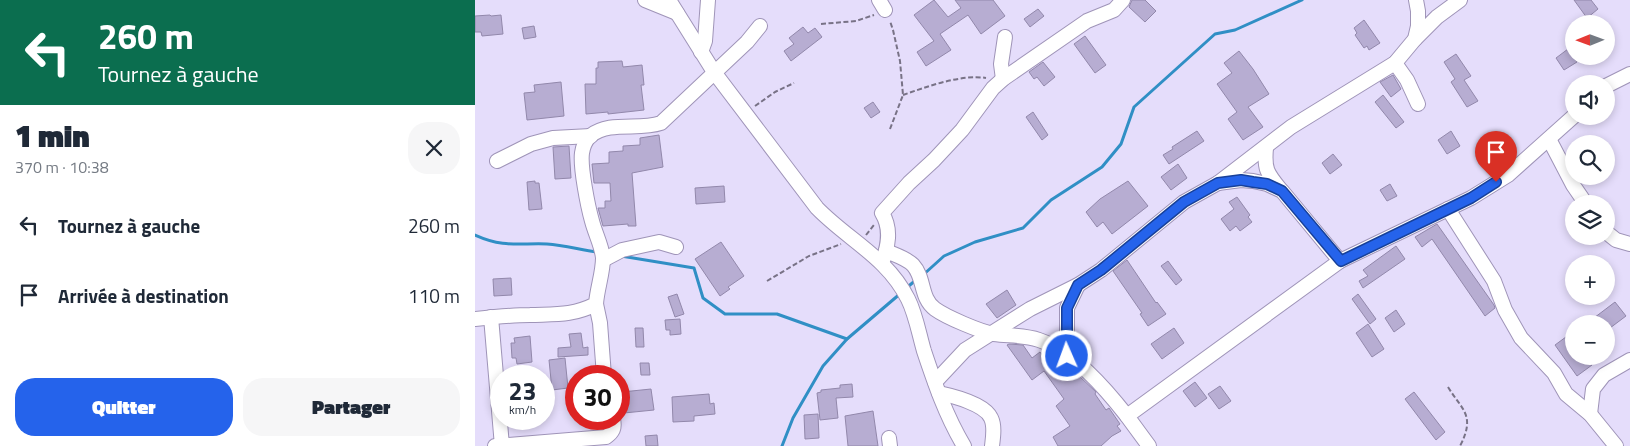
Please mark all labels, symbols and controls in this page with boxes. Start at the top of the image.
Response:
text: 260 m [98,9,194,63]
north arrow [1565,15,1615,65]
map controls [1565,15,1615,365]
icon: left [15,20,80,85]
text: Tournez à gauche [98,57,259,91]
button: sound [1565,75,1615,125]
text: 1 min [15,113,90,159]
button: close [408,122,460,174]
pin [1475,131,1517,182]
button: search [1565,135,1615,185]
icon: arrive [1482,138,1510,166]
text: 370 m · 10:38 [15,155,109,179]
button: layers [1565,195,1615,245]
icon: left [15,211,43,239]
text: Tournez à gauche [58,211,200,240]
text: 260 m [408,211,460,240]
button: + [1565,255,1615,305]
icon: arrive [15,281,43,309]
text: Arrivée à destination [58,281,229,310]
text: 110 m [408,281,460,310]
button: − [1565,315,1615,365]
position arrow [1040,329,1092,381]
speed limit sign: 30 [565,365,630,430]
text: 23 [508,372,537,410]
button: Quitter [15,378,233,436]
button: Partager [243,378,460,436]
text: km/h [509,400,536,419]

